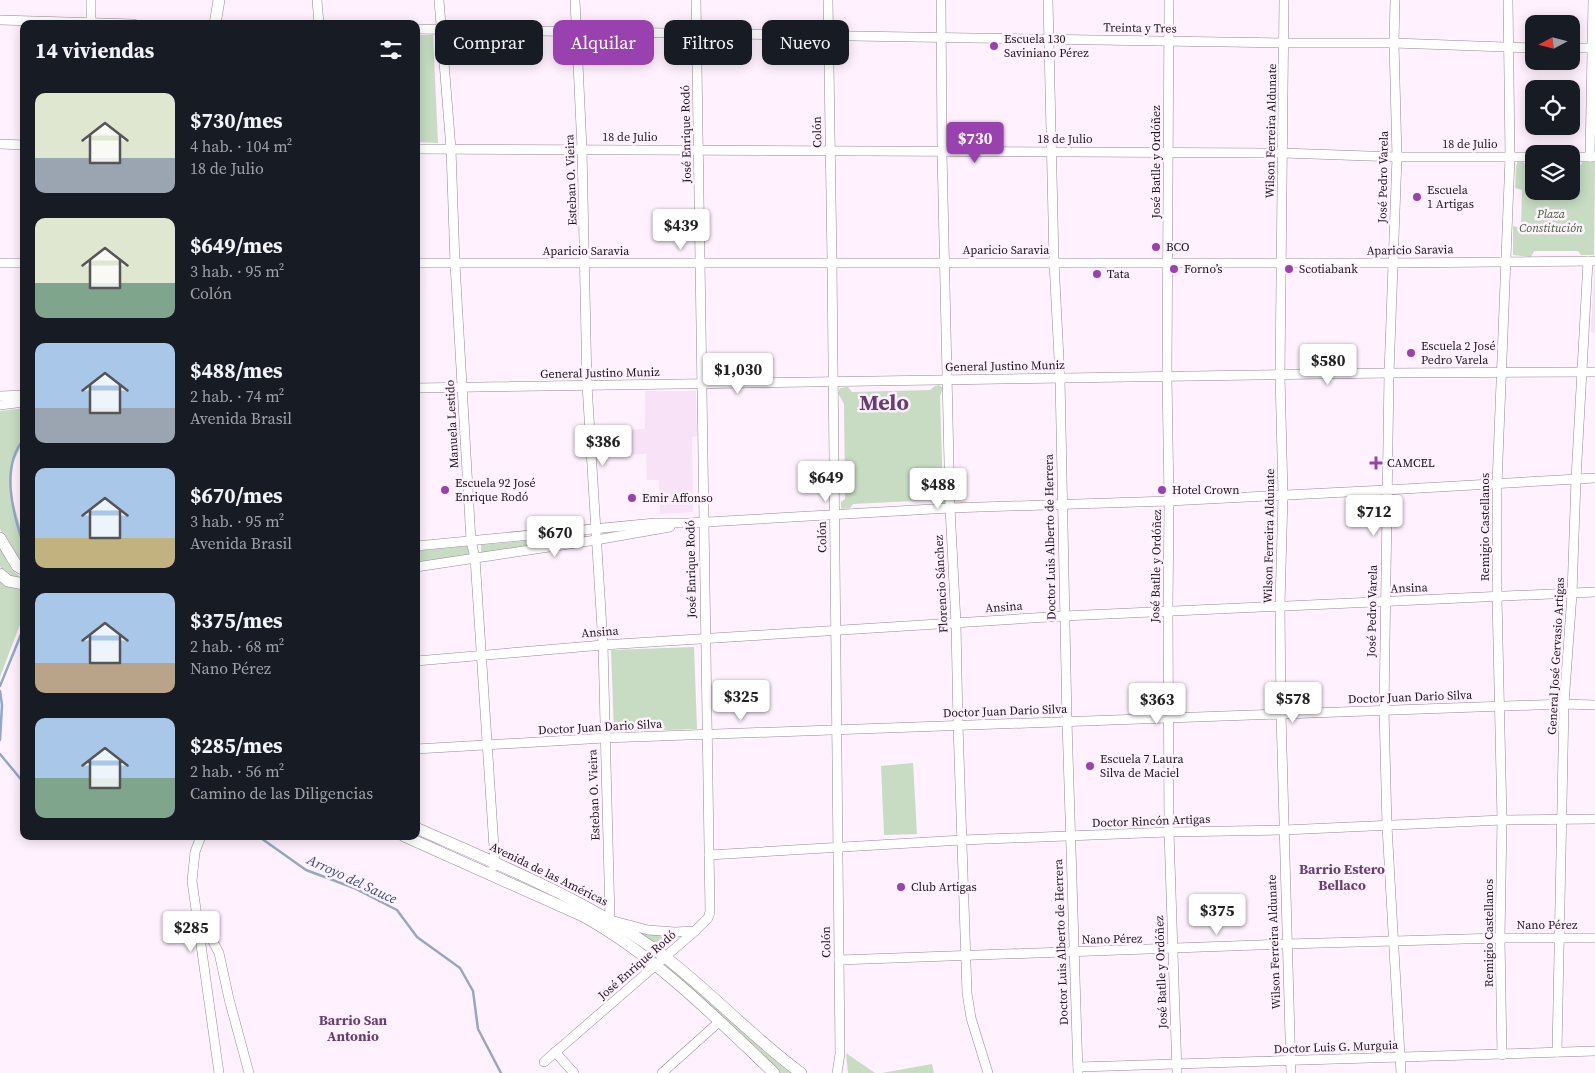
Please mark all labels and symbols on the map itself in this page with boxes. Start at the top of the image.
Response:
north arrow [1525,15,1580,70]
street label: Treinta y Tres [1103,19,1177,37]
place label: Escuela 130 Saviniano Pérez [1004,31,1089,61]
marker: Escuela 130 Saviniano Pérez [988,40,1000,52]
street label: Wilson Ferreira Aldunate [1262,63,1280,199]
street label: José Enrique Rodó [677,84,695,184]
street label: José Batlle y Ordóñez [1148,105,1164,220]
street label: Colón [809,116,825,148]
pin: $730 [945,121,1005,164]
street label: 18 de Julio [602,129,658,145]
street label: José Pedro Varela [1374,130,1392,224]
street label: 18 de Julio [1037,131,1093,147]
street label: Esteban O. Vieira [561,133,581,226]
street label: 18 de Julio [1442,136,1498,152]
place label: Escuela 1 Artigas [1427,182,1474,212]
marker: Escuela 1 Artigas [1411,191,1423,203]
park label: Plaza Constitución [1519,206,1583,236]
pin: $439 [651,208,711,251]
place label: BCO [1166,239,1189,255]
marker: BCO [1150,241,1162,253]
street label: Aparicio Saravia [1366,241,1454,259]
street label: Aparicio Saravia [963,242,1050,258]
street label: Aparicio Saravia [543,243,630,259]
place label: Forno’s [1184,261,1223,277]
place label: Scotiabank [1299,261,1358,277]
marker: Forno’s [1168,263,1180,275]
marker: Scotiabank [1283,263,1295,275]
place label: Tata [1107,266,1131,282]
marker: Tata [1091,268,1103,280]
place label: Escuela 2 José Pedro Varela [1421,338,1496,368]
pin: $580 [1298,344,1358,386]
marker: Escuela 2 José Pedro Varela [1405,347,1417,359]
pin: $1,030 [697,352,779,395]
street label: General Justino Muniz [945,357,1065,375]
street label: General Justino Muniz [540,364,660,382]
street label: Manuela Lestido [442,379,462,469]
district label: Melo [859,387,909,417]
pin: $386 [573,424,633,467]
street label: Doctor Luis Alberto de Herrera [1041,453,1059,620]
place label: CAMCEL [1387,455,1435,471]
marker: CAMCEL [1369,456,1383,470]
pin: $649 [796,460,856,503]
pin: $488 [908,468,968,510]
street label: Wilson Ferreira Aldunate [1260,468,1278,604]
street label: Remigio Castellanos [1477,473,1493,581]
place label: Escuela 92 José Enrique Rodó [455,475,536,505]
place label: Hotel Crown [1172,482,1240,498]
marker: Escuela 92 José Enrique Rodó [439,484,451,496]
marker: Hotel Crown [1156,484,1168,496]
place label: Emir Affonso [642,490,713,506]
marker: Emir Affonso [626,492,638,504]
pin: $712 [1344,494,1404,537]
street label: José Batlle y Ordóñez [1147,509,1165,624]
pin: $670 [525,516,585,558]
street label: José Enrique Rodó [682,519,700,619]
street label: Colón [814,521,830,553]
street label: Florencio Sánchez [930,534,952,633]
street label: José Pedro Varela [1363,564,1381,658]
street label: General José Gervasio Artigas [1544,577,1568,735]
street label: Ansina [1390,579,1429,597]
street label: Ansina [985,598,1024,616]
street label: Ansina [581,623,620,641]
pin: $325 [711,680,771,722]
pin: $363 [1127,682,1187,725]
pin: $578 [1263,682,1323,724]
street label: Doctor Juan Dario Silva [1348,687,1473,707]
street label: Doctor Juan Dario Silva [943,701,1068,721]
street label: Doctor Juan Dario Silva [538,716,663,738]
street label: Esteban O. Vieira [584,748,604,841]
place label: Escuela 7 Laura Silva de Maciel [1100,751,1185,781]
marker: Escuela 7 Laura Silva de Maciel [1084,760,1096,772]
street label: Doctor Rincón Artigas [1091,811,1211,831]
street label: Avenida de las Américas [487,838,611,910]
water label: Arroyo del Sauce [303,849,400,909]
street label: Doctor Luis Alberto de Herrera [1050,858,1072,1025]
district label: Barrio Estero Bellaco [1299,859,1385,895]
street label: Wilson Ferreira Aldunate [1264,874,1284,1010]
place label: Club Artigas [911,879,977,895]
street label: Remigio Castellanos [1481,879,1497,987]
marker: Club Artigas [895,881,907,893]
pin: $375 [1187,894,1247,936]
pin: $285 [161,910,221,953]
street label: José Batlle y Ordóñez [1151,915,1171,1030]
street label: Nano Pérez [1517,917,1578,933]
street label: José Enrique Rodó [594,926,680,1004]
street label: Colón [818,926,834,958]
street label: Nano Pérez [1081,930,1143,948]
district label: Barrio San Antonio [319,1010,388,1046]
street label: Doctor Luis G. Murguia [1273,1037,1399,1057]

